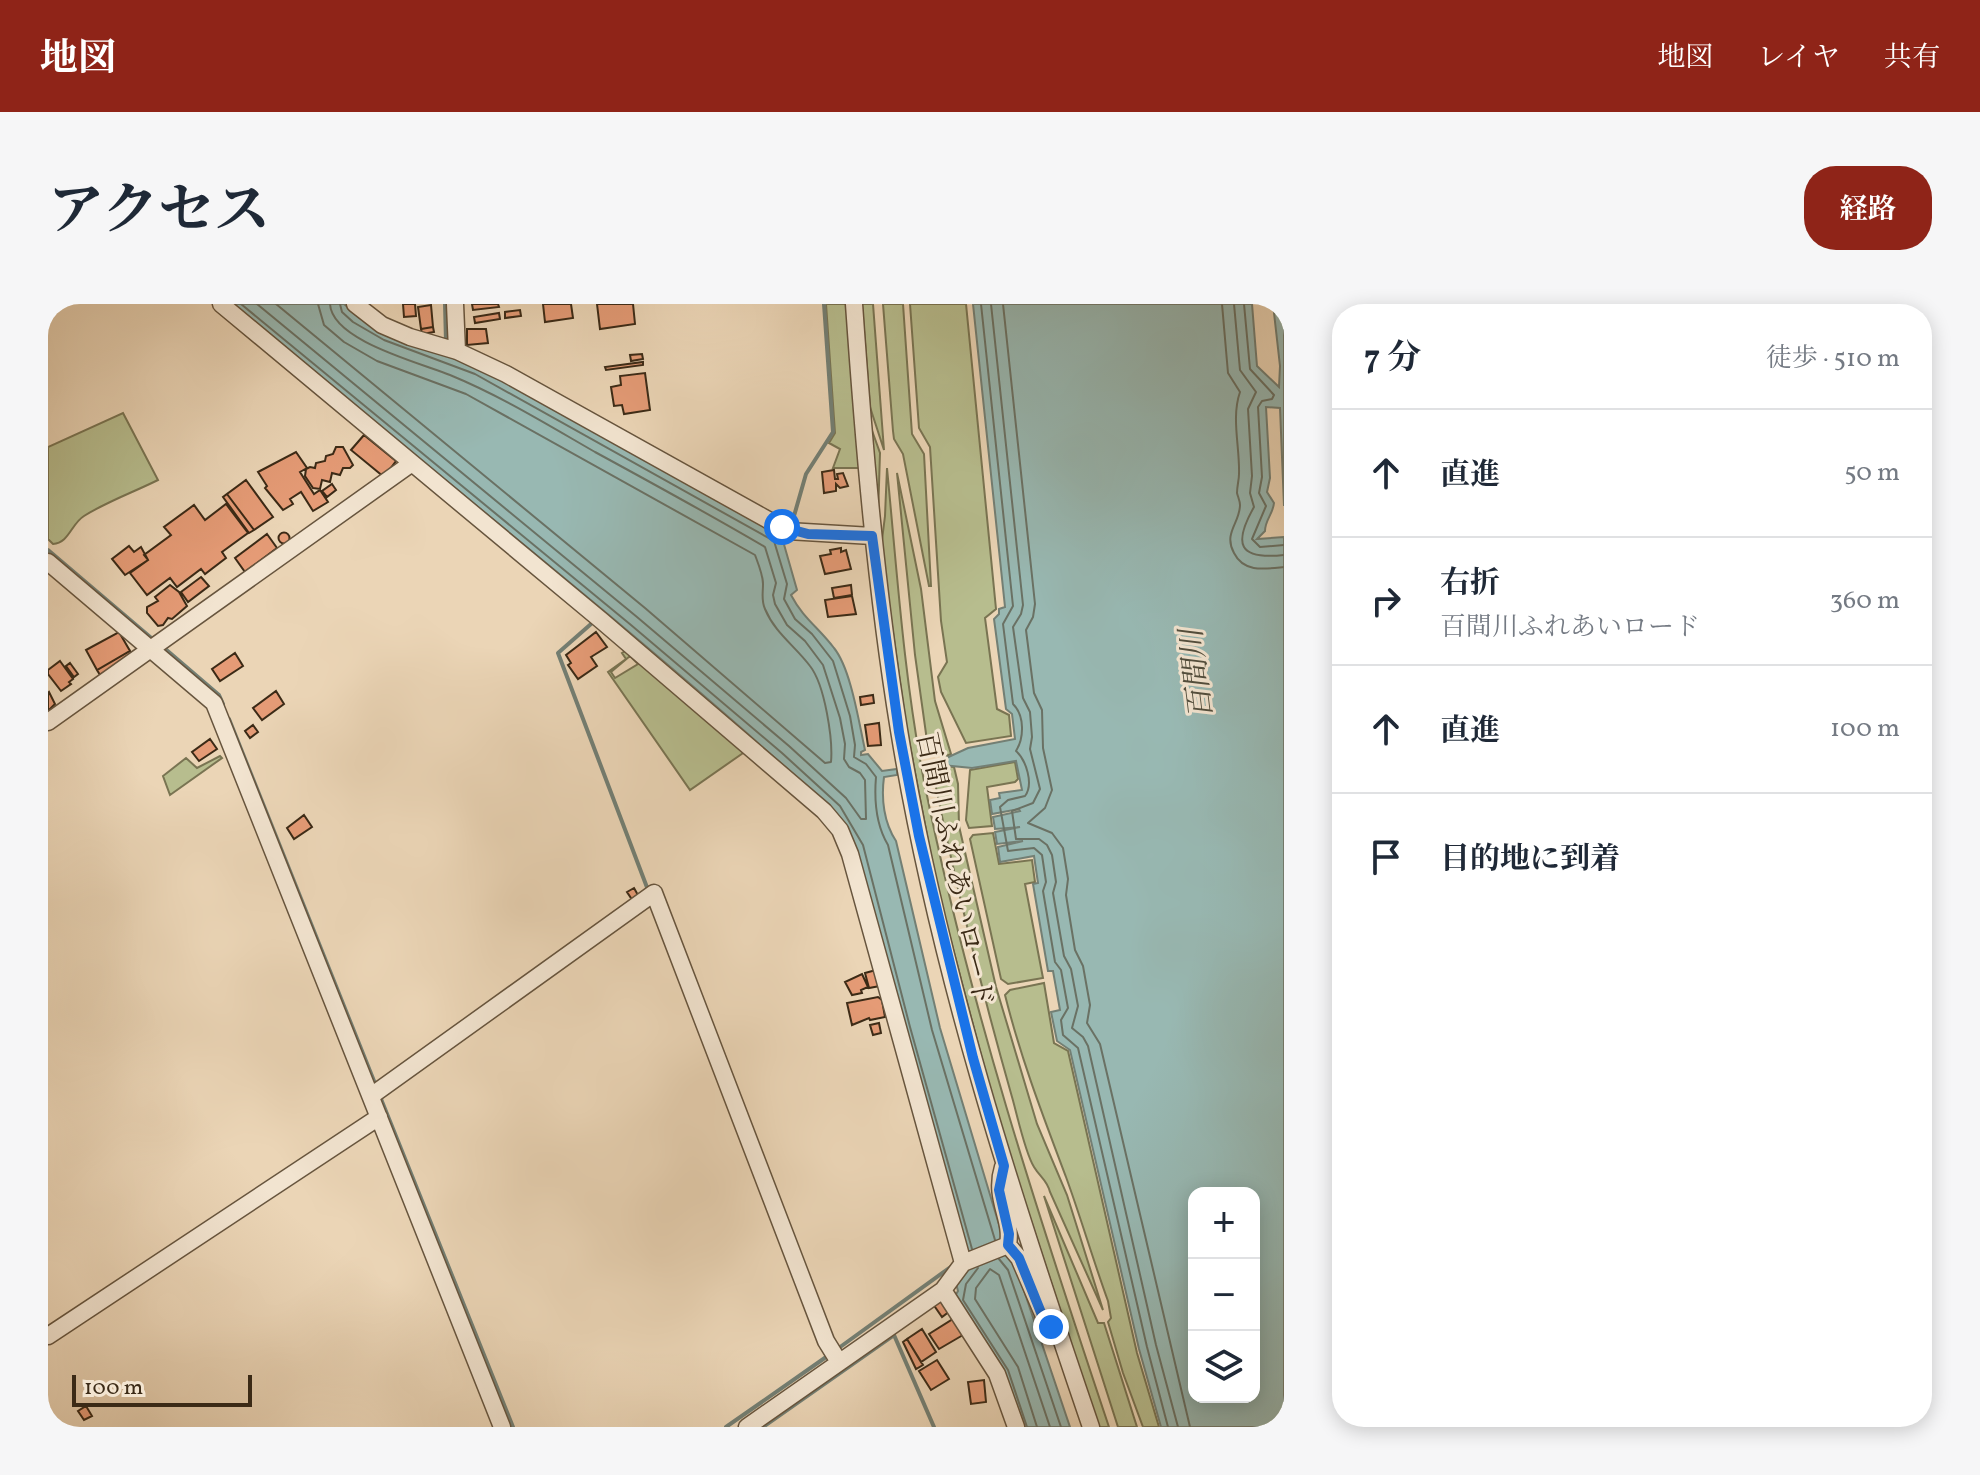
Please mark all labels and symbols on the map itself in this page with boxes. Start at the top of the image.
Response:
route start [764,509,800,545]
water label: 百間川 [1171,624,1224,721]
street label: 百間川ふれあいロード [905,729,1002,1011]
route end [1033,1309,1069,1345]
scale bar [72,1371,252,1407]

